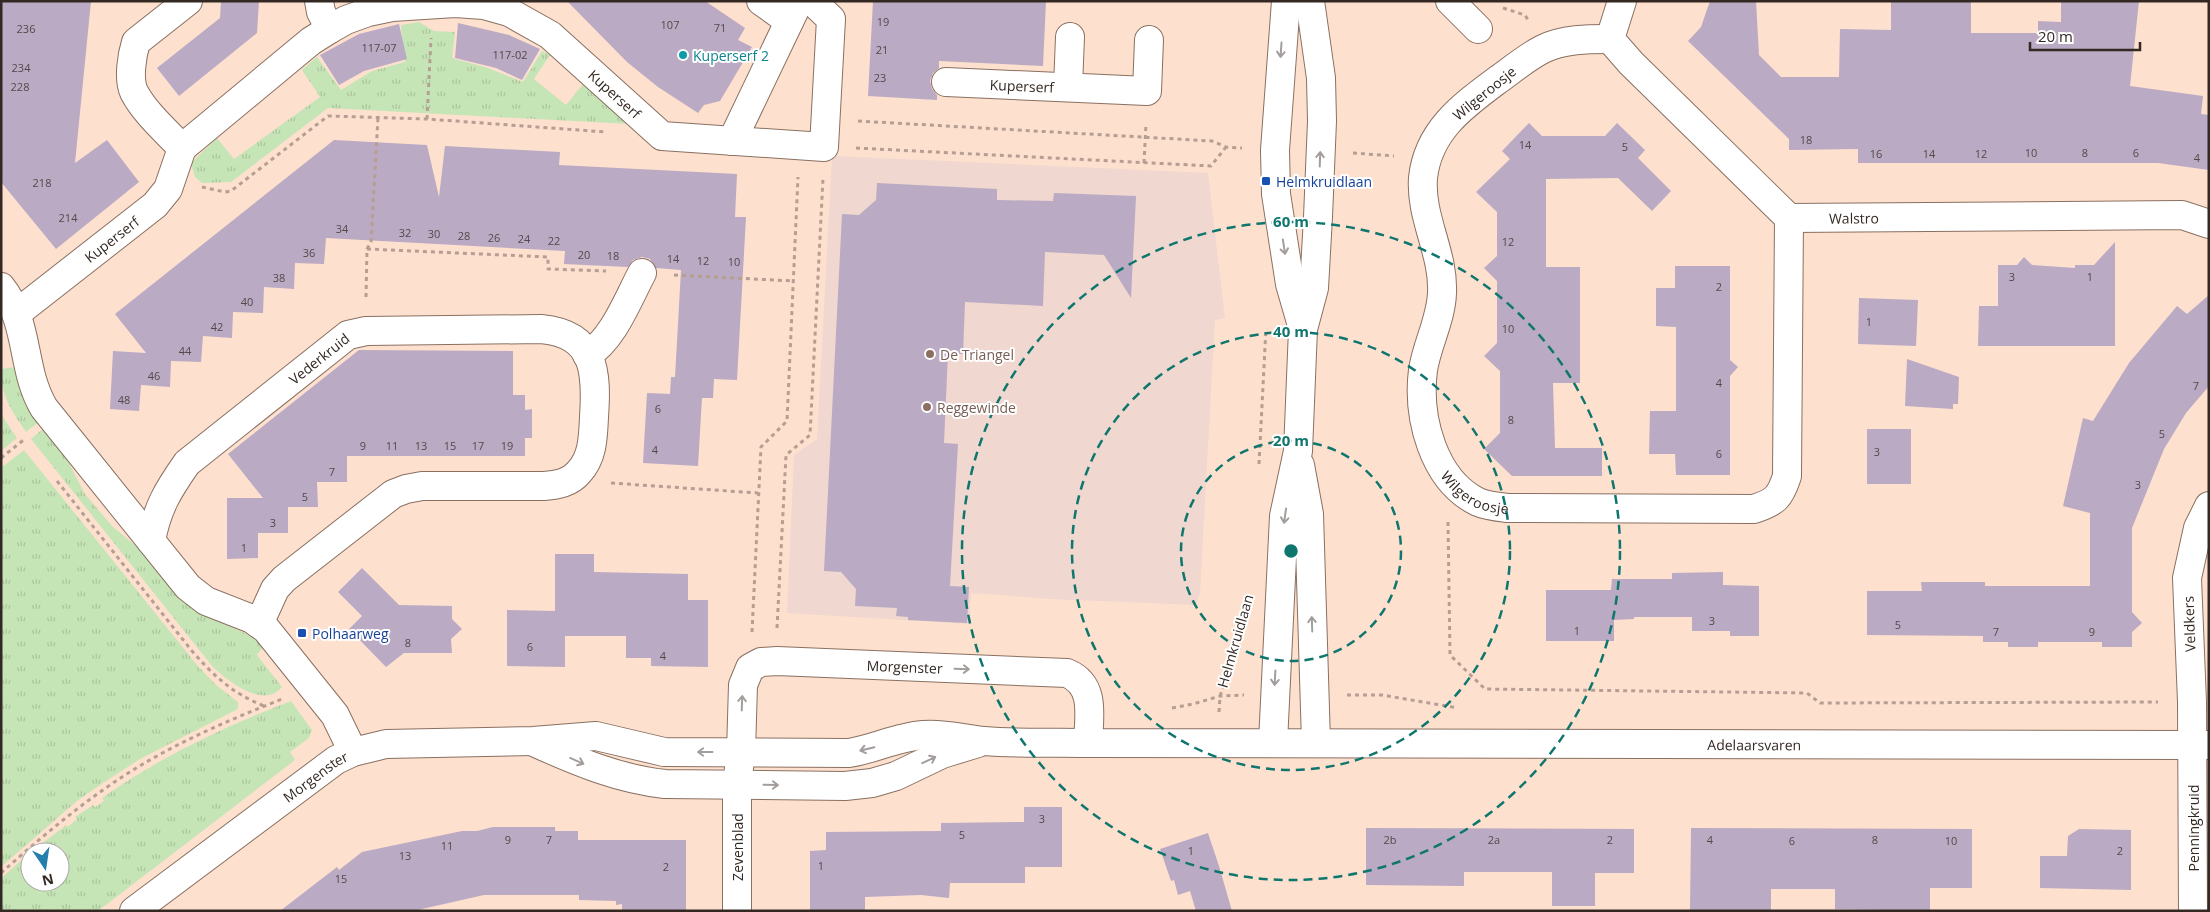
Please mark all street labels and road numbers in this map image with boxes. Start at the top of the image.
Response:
street label: Wilgeroosje [1448,62,1520,124]
street label: Kuperserf [585,65,646,123]
street label: Kuperserf [989,74,1056,96]
street label: Walstro [1829,208,1879,227]
street label: Kuperserf [80,211,144,266]
street label: Vederkruid [285,328,353,388]
street label: Wilgeroosje [1437,467,1510,518]
street label: Helmkruidlaan [1213,592,1257,690]
street label: Veldkers [2179,595,2199,652]
street label: Morgenster [866,655,943,677]
street label: Adelaarsvaren [1707,735,1801,754]
street label: Morgenster [279,746,351,806]
street label: Penningkruid [2184,785,2203,871]
street label: Zevenblad [728,813,747,881]

